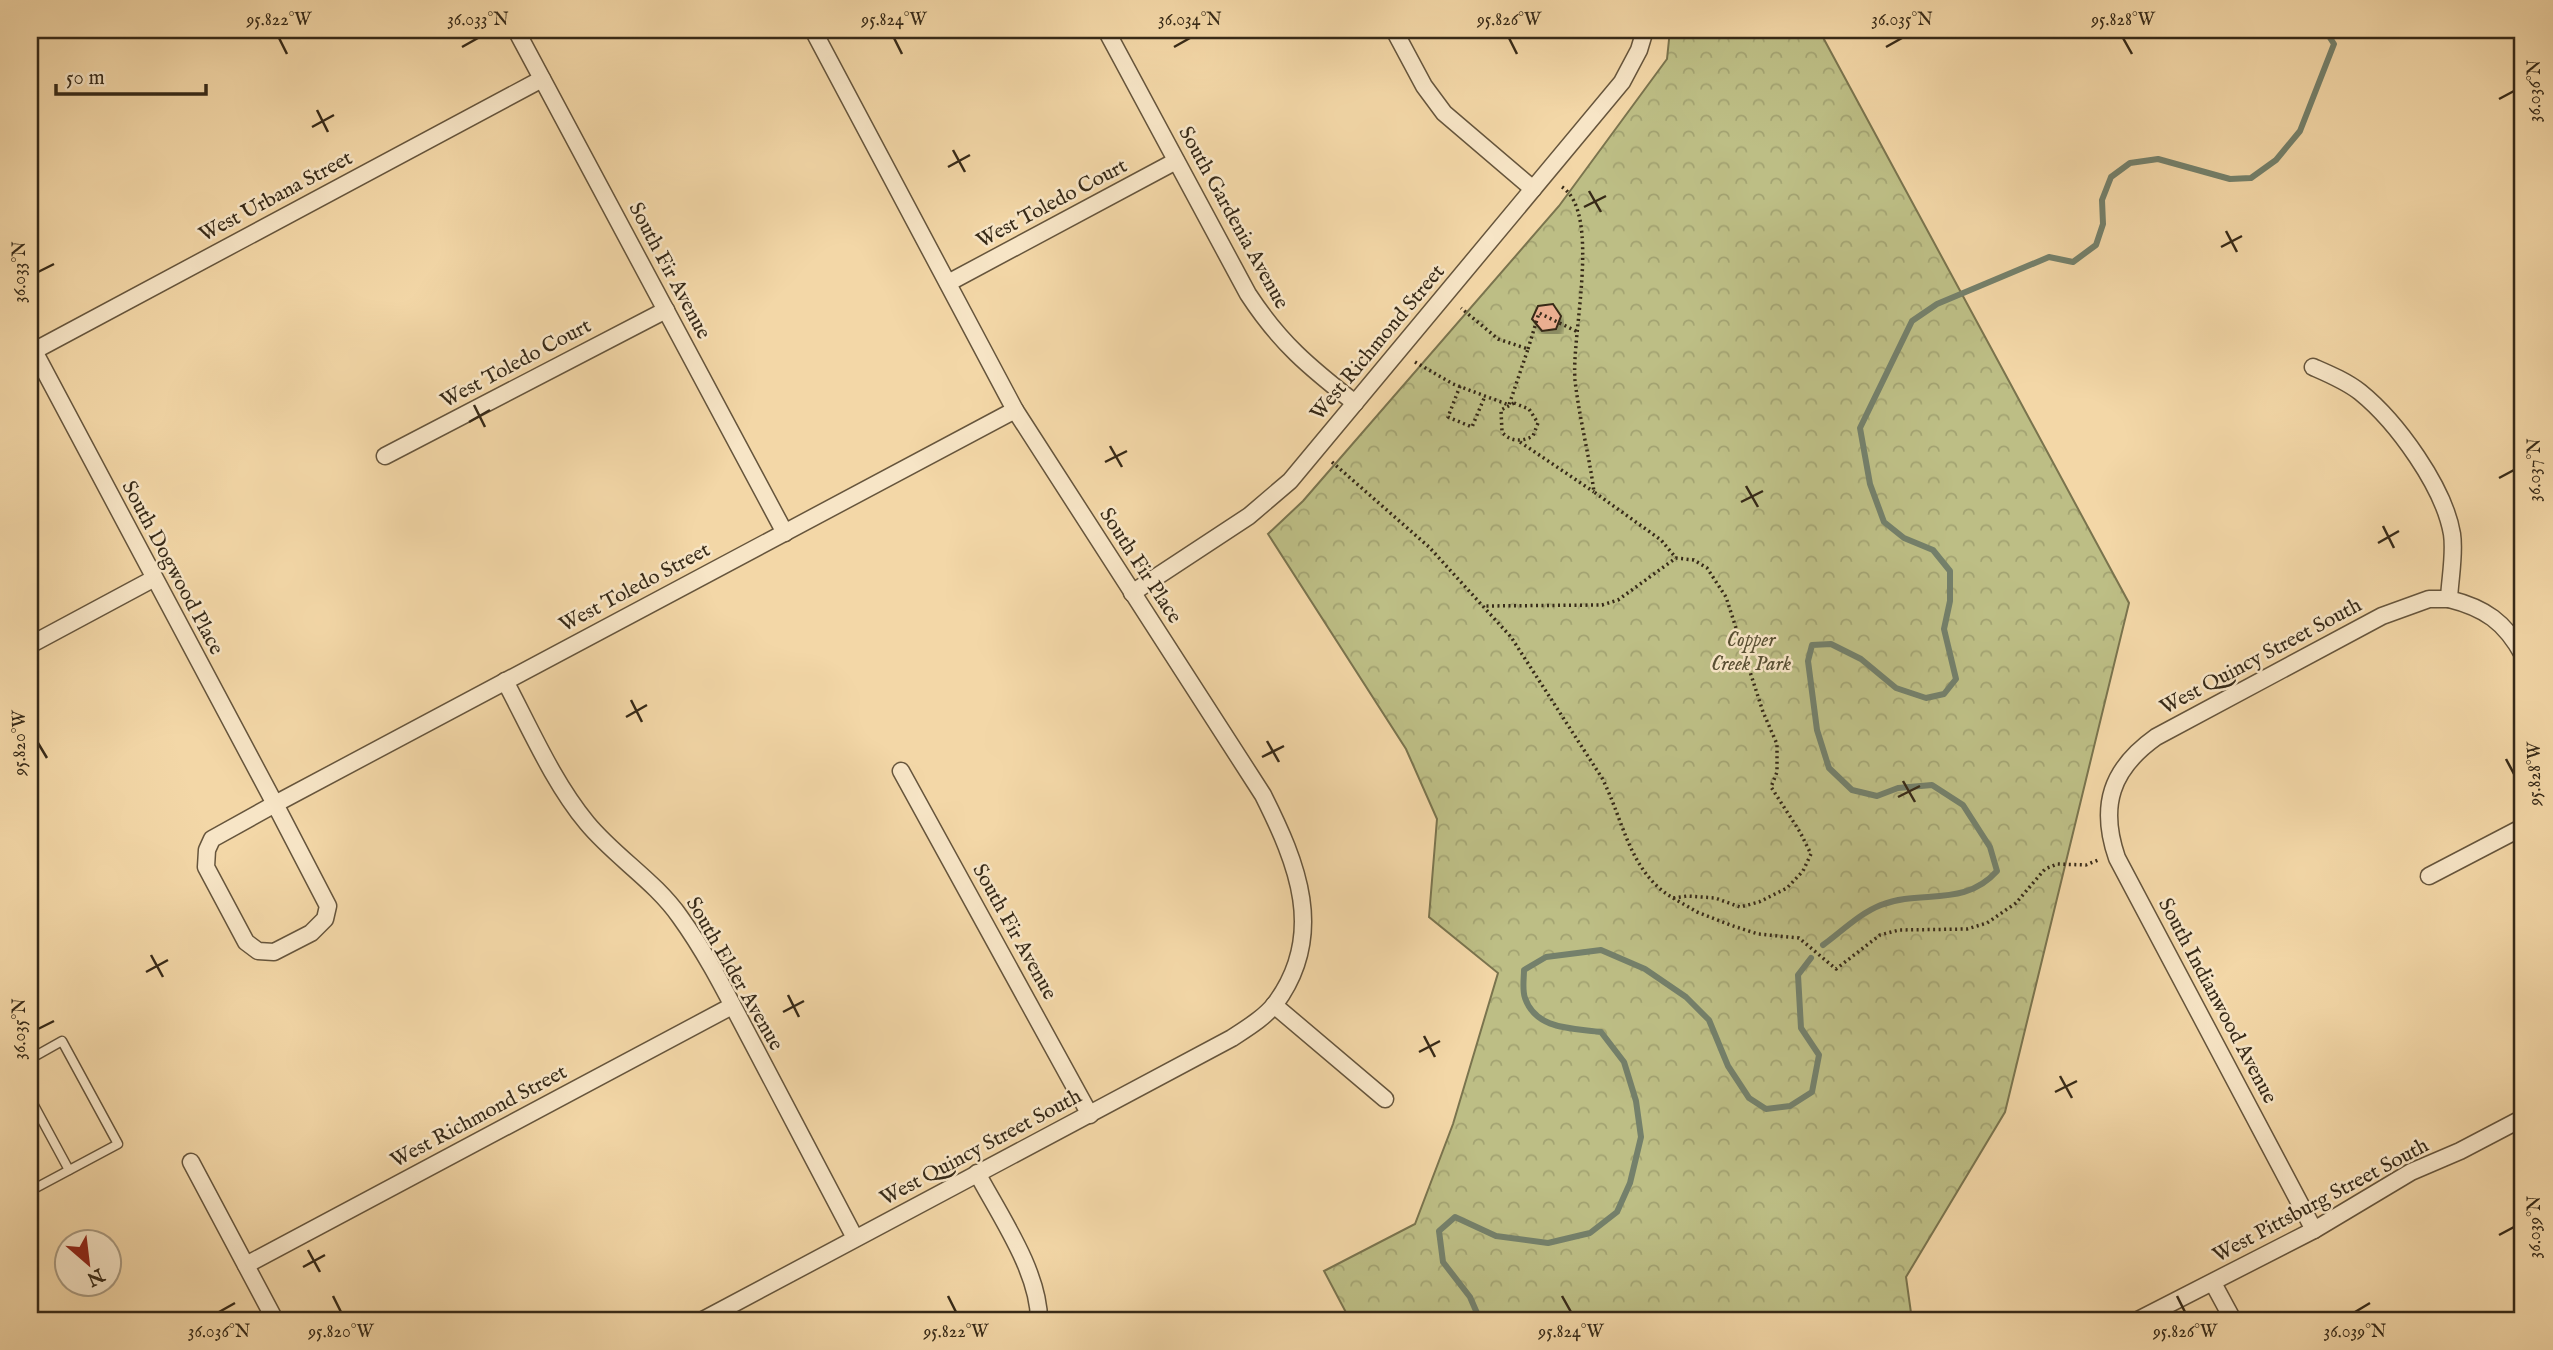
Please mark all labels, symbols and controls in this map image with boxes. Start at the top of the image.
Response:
text: 95.822°W [245,9,312,32]
text: 36.033°N [447,9,509,32]
text: 95.824°W [860,9,928,32]
text: 36.034°N [1158,9,1222,32]
text: 95.826°W [1476,9,1542,32]
text: 36.035°N [1871,9,1933,32]
text: 95.828°W [2090,9,2156,32]
scale bar [56,52,206,96]
text: 36.036°N [2524,59,2547,122]
text: 50 m [66,65,105,92]
street label: South Gardenia Avenue [1172,122,1295,314]
street label: West Urbana Street [195,145,357,249]
street label: West Toledo Court [972,153,1132,255]
street label: South Fir Avenue [622,198,717,344]
text: 36.033°N [9,241,32,303]
street label: West Richmond Street [1305,259,1451,427]
street label: West Toledo Court [436,313,596,415]
text: 36.037°N [2524,438,2547,502]
street label: South Dogwood Place [115,476,229,660]
street label: South Fir Place [1093,503,1188,629]
street label: West Toledo Street [555,537,715,639]
street label: West Quincy Street South [2155,592,2367,722]
park label: Copper Creek Park [1711,627,1792,678]
text: 95.820°W [9,709,32,777]
text: 95.828°W [2524,741,2547,807]
street label: South Fir Avenue [966,859,1063,1005]
street label: South Elder Avenue [679,892,789,1056]
street label: South Indianwood Avenue [2151,893,2283,1109]
text: 36.035°N [9,998,32,1060]
street label: West Richmond Street [386,1059,572,1175]
street label: West Quincy Street South [875,1083,1087,1213]
street label: West Pittsburg Street South [2208,1133,2434,1269]
text: 36.039°N [2524,1195,2547,1258]
north arrow [52,1228,122,1298]
text: N [82,1261,109,1291]
text: 36.036°N [188,1321,251,1344]
text: 95.820°W [307,1321,375,1344]
text: 95.822°W [922,1321,989,1344]
text: 95.824°W [1537,1321,1605,1344]
text: 95.826°W [2152,1321,2218,1344]
text: 36.039°N [2324,1321,2387,1344]

